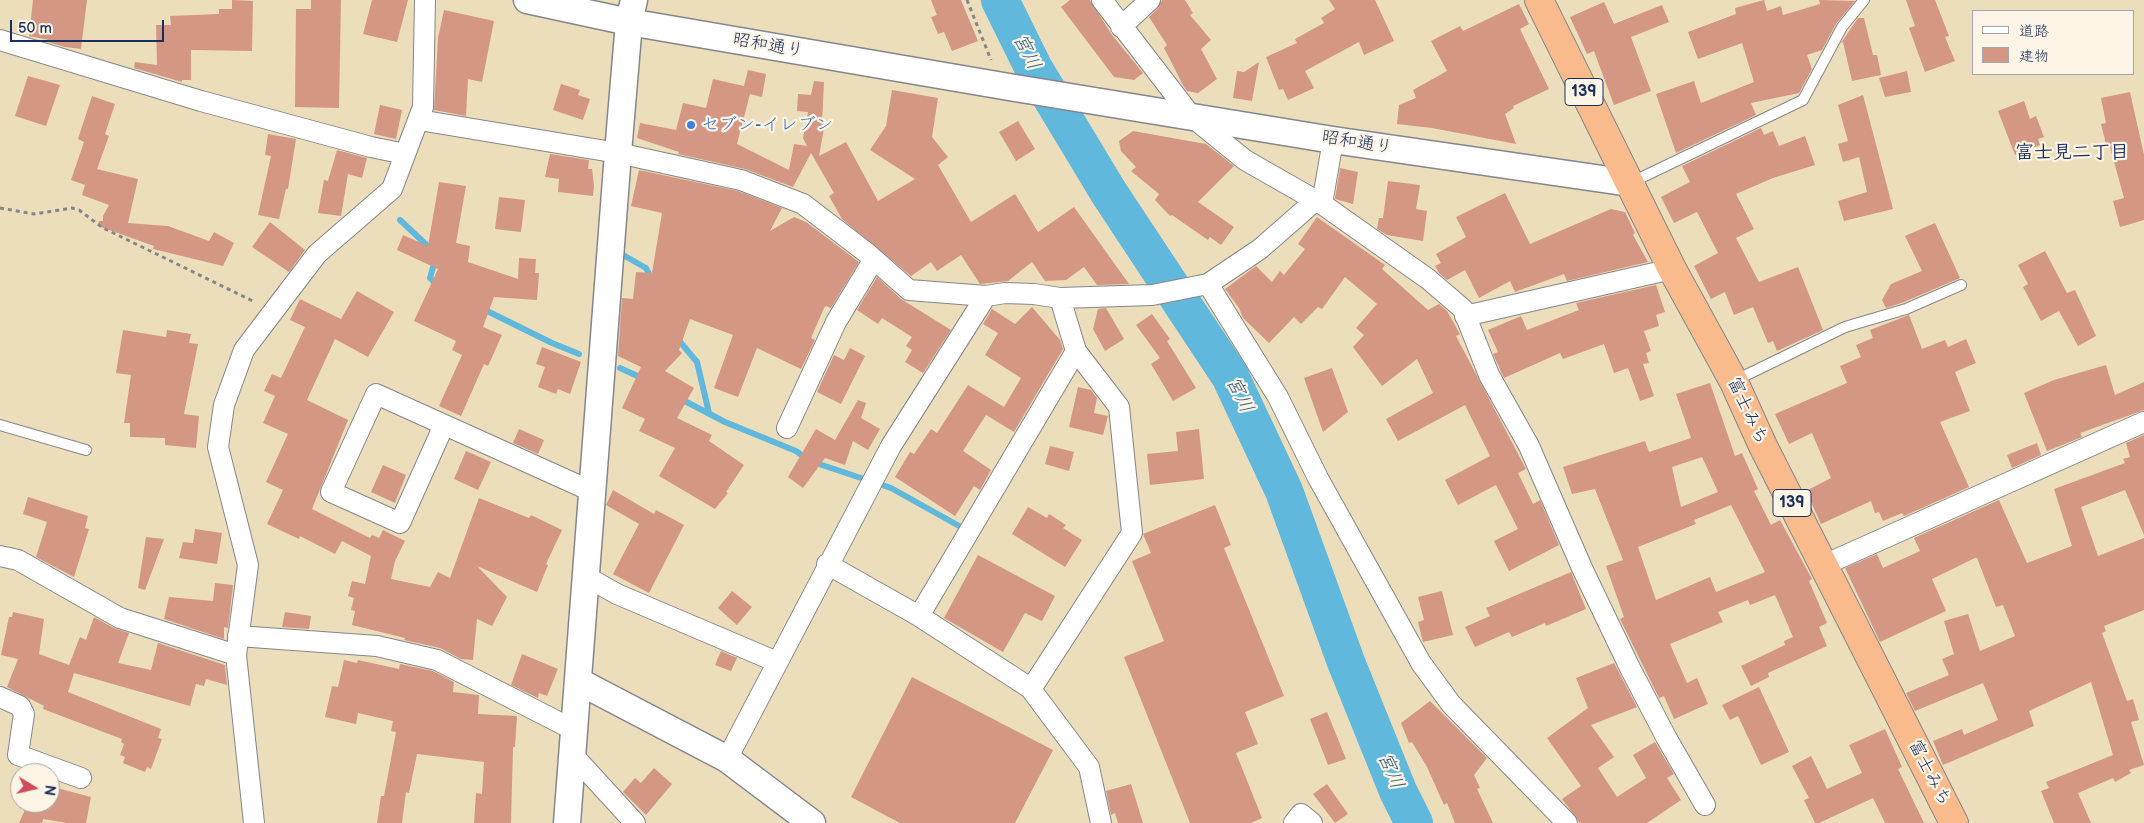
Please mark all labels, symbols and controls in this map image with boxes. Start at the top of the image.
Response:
scale bar [12,10,166,42]
legend [1972,10,2134,75]
text: 50 m [18,19,52,38]
text: 道路 [2019,22,2049,41]
street label: 昭和通り [731,29,805,63]
water label: 宮川 [1007,30,1045,74]
text: 建物 [2019,47,2049,66]
road number: 139 [1565,78,1603,105]
place label: セブン-イレブン [701,114,834,136]
marker: セブン-イレブン [685,119,697,131]
street label: 昭和通り [1320,127,1394,159]
district label: 富士見二丁目 [2015,142,2129,164]
water label: 宮川 [1220,373,1258,417]
street label: 富士みち [1722,374,1772,448]
road number: 139 [1773,489,1811,516]
street label: 富士みち [1903,736,1955,810]
water label: 宮川 [1372,749,1408,793]
north arrow [10,763,60,813]
text: N [40,784,59,797]

